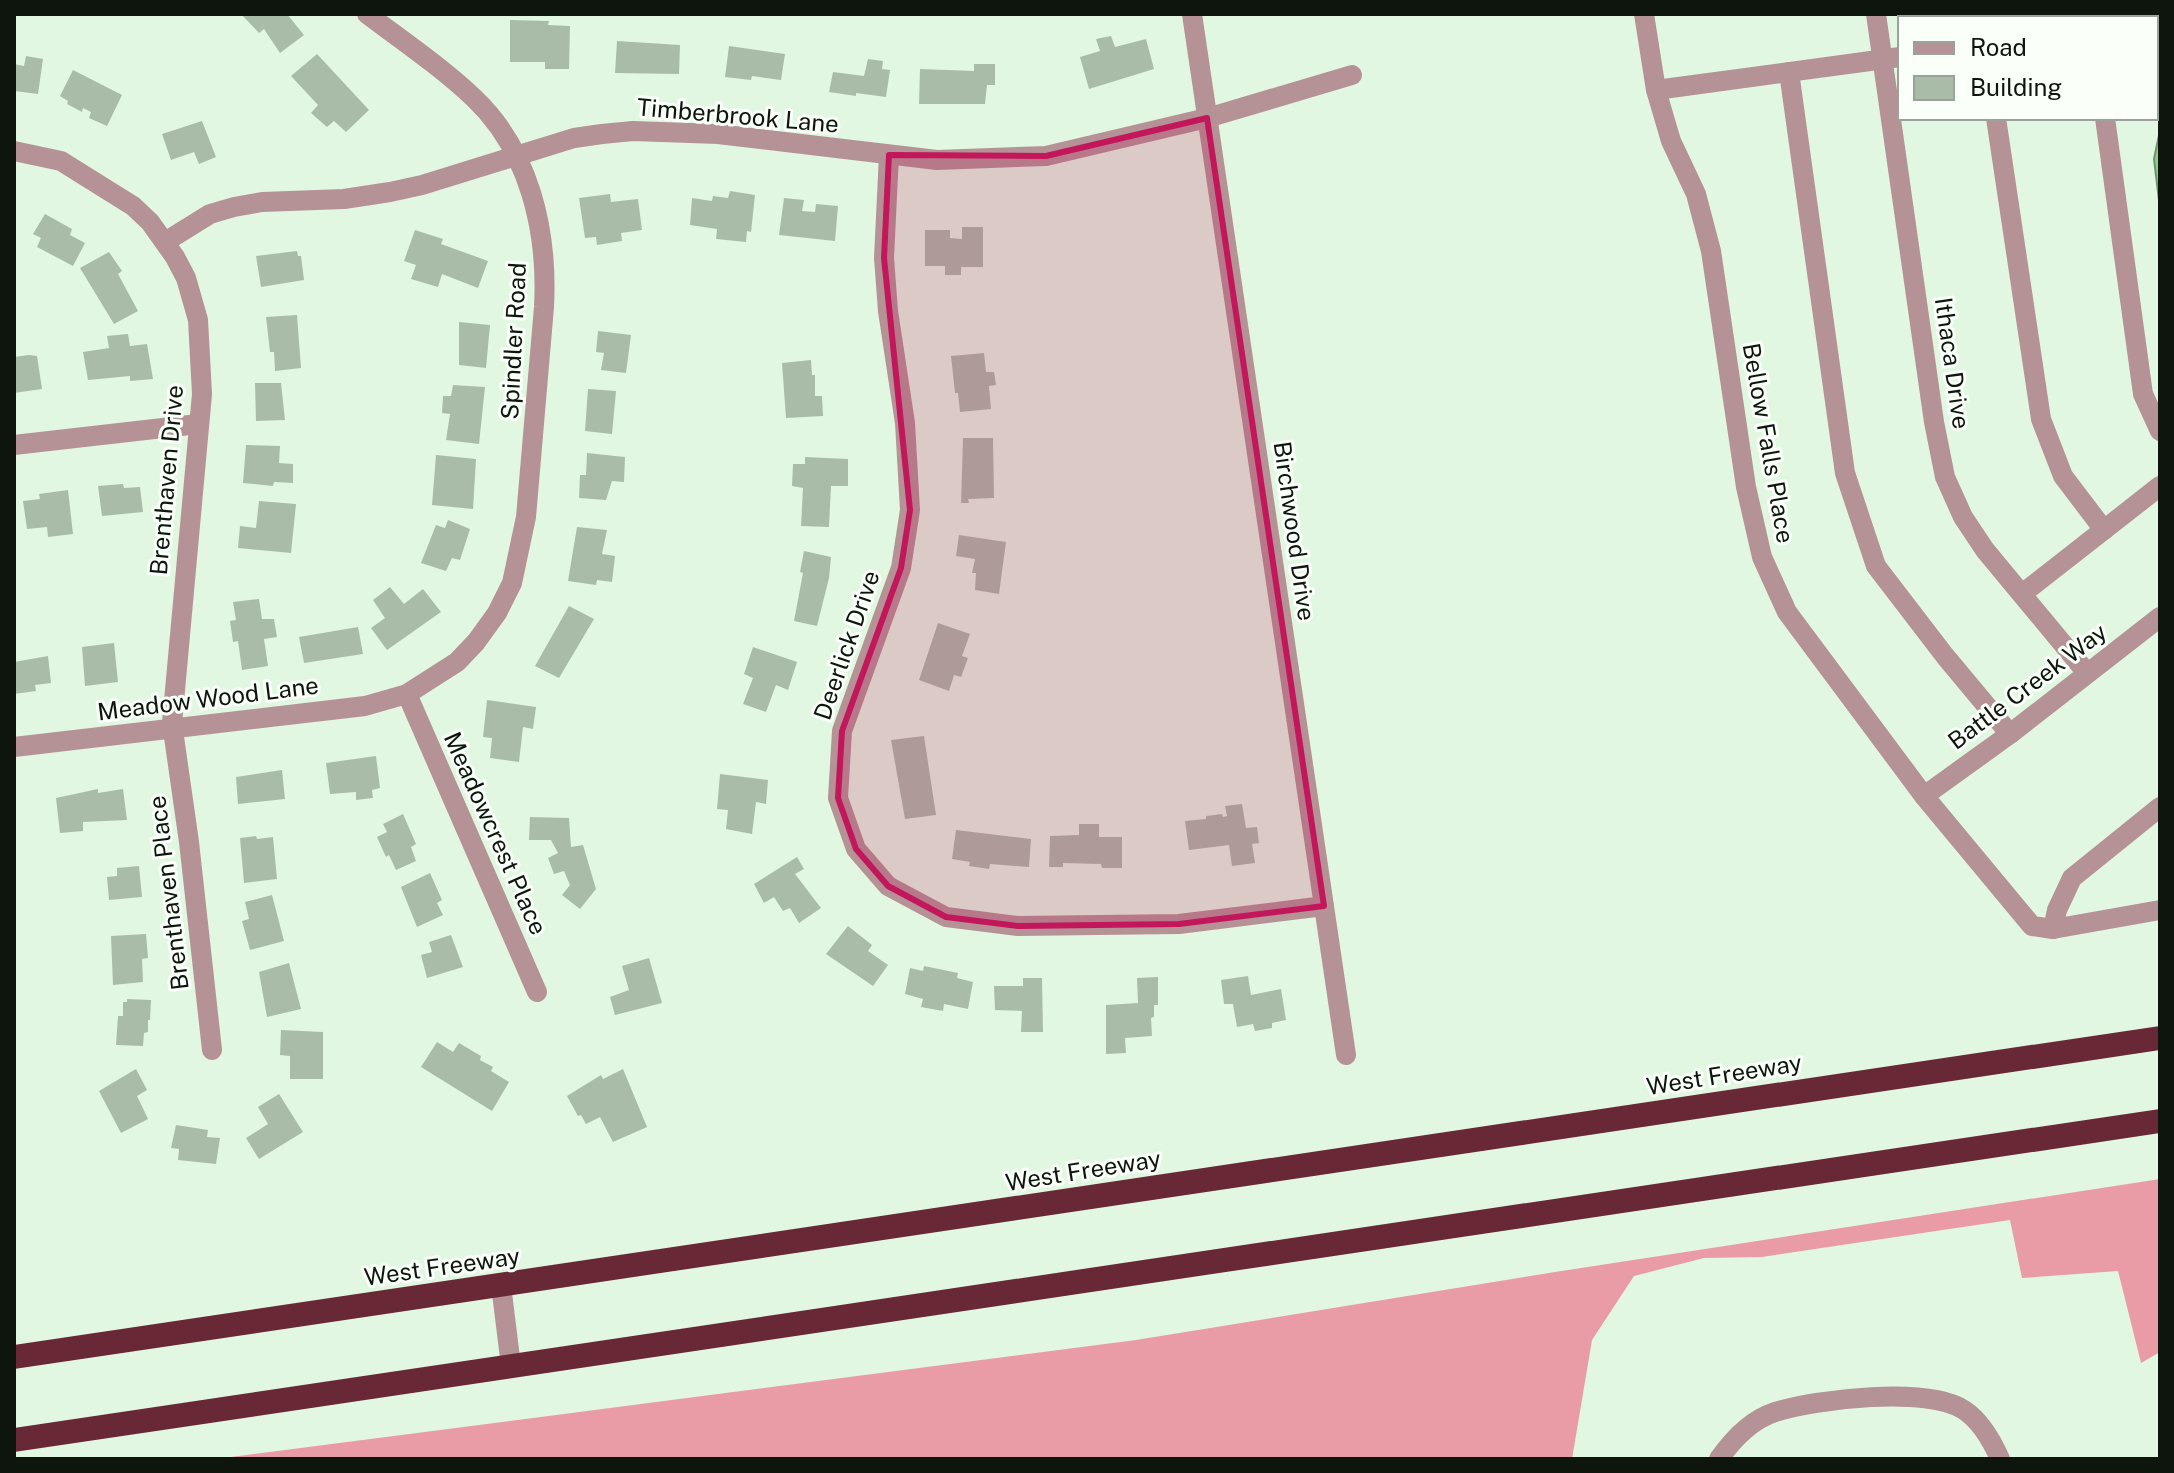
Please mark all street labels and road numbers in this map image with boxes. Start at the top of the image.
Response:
street label: Timberbrook Lane [636,92,840,138]
street label: Spindler Road [495,262,531,420]
street label: Ithaca Drive [1930,295,1976,431]
street label: Bellow Falls Place [1738,341,1800,545]
street label: Brenthaven Drive [144,384,188,576]
street label: Birchwood Drive [1269,439,1321,623]
street label: Deerlick Drive [807,567,885,723]
street label: Battle Creek Way [1942,617,2112,755]
street label: Meadow Wood Lane [96,671,320,725]
street label: Meadowcrest Place [439,727,553,939]
street label: Brenthaven Place [142,794,194,992]
street label: West Freeway [1644,1048,1804,1100]
street label: West Freeway [1003,1144,1163,1196]
street label: West Freeway [362,1241,522,1291]

